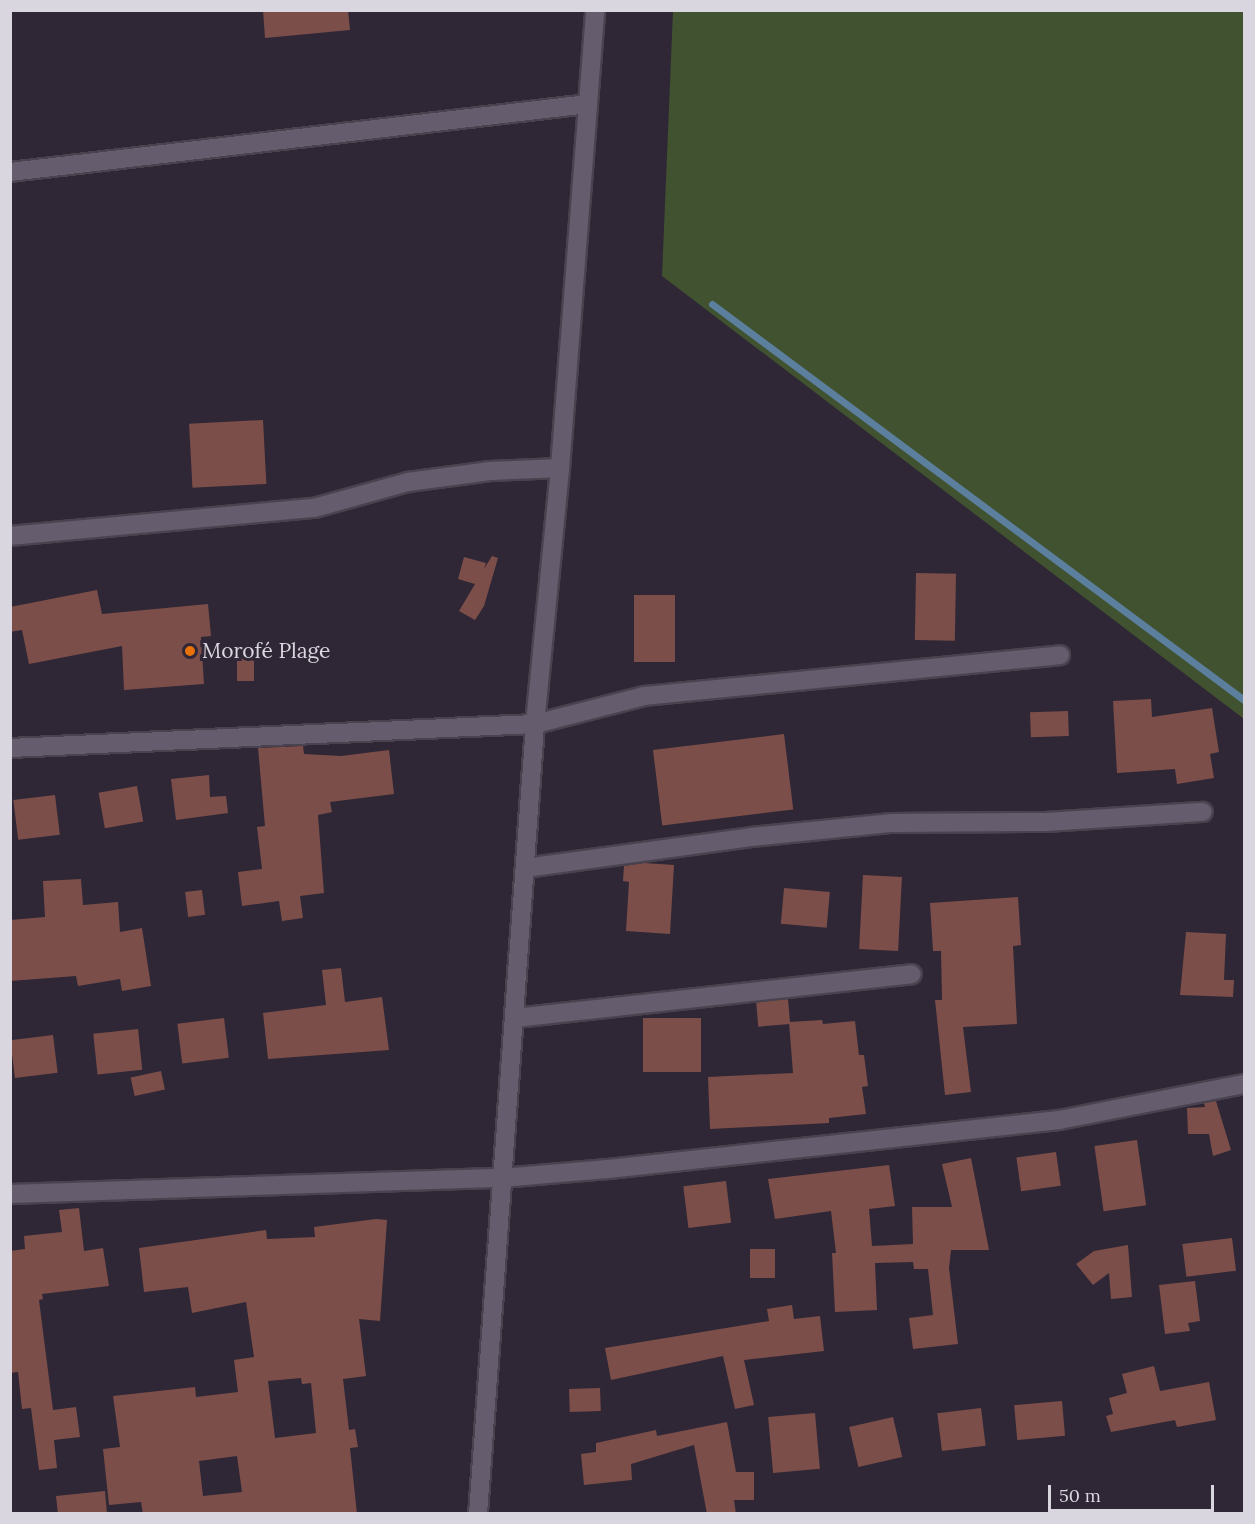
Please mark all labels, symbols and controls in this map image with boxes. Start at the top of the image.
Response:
place label: Morofé Plage [202,638,330,664]
marker: Morofé Plage [183,644,197,658]
scale bar [1051,1473,1218,1511]
text: 50 m [1059,1484,1101,1507]

